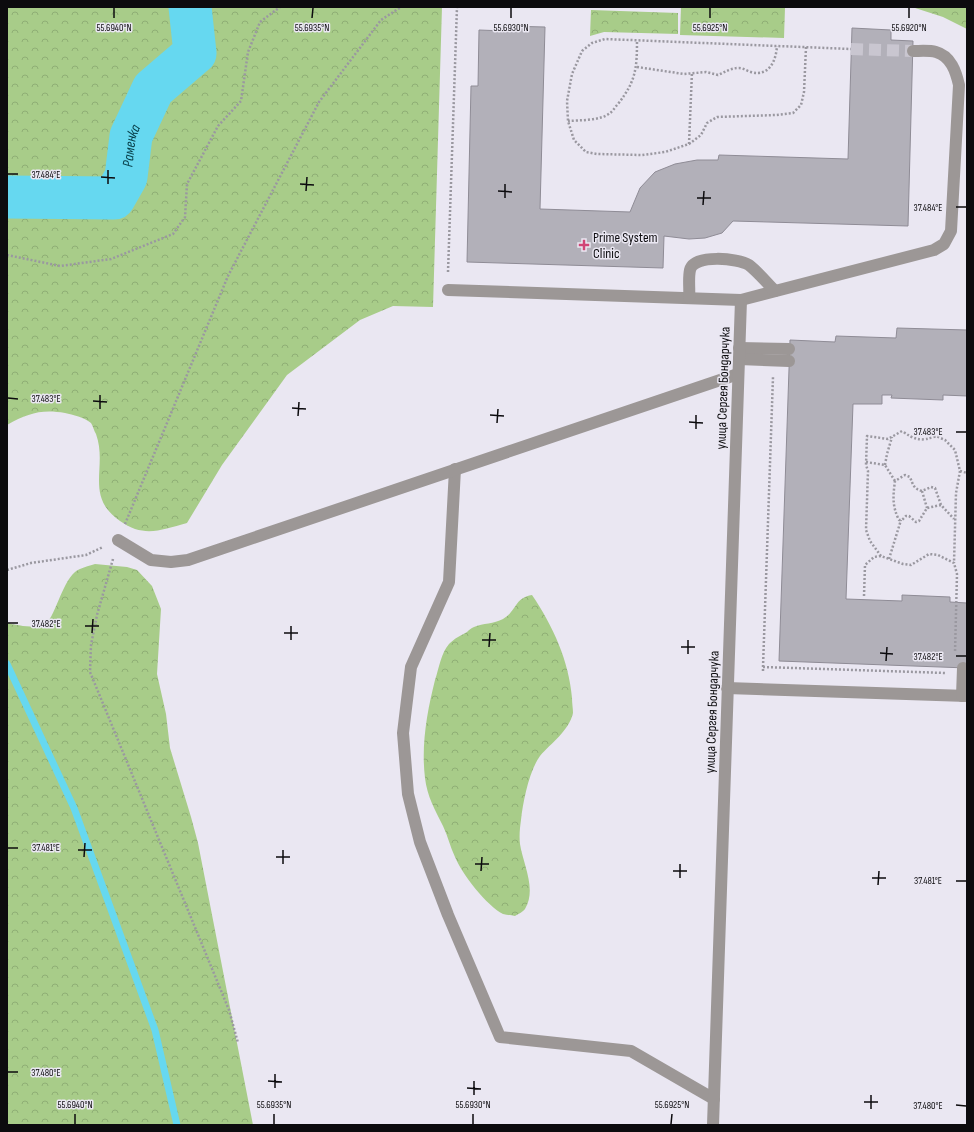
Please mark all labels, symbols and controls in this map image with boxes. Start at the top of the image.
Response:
text: 55.6940°N [96,22,132,34]
text: 55.6935°N [295,22,329,34]
text: 55.6930°N [493,22,529,34]
text: 55.6925°N [693,22,727,34]
text: 55.6920°N [891,22,927,34]
water label: Раменка [118,121,145,168]
text: 37.484°E [32,169,60,181]
text: 37.484°E [914,202,942,214]
place label: Prime System Clinic [593,229,658,262]
marker: Prime System Clinic [578,239,590,251]
street label: улица Сергея Бондарчука [712,326,734,450]
text: 37.483°E [31,393,61,405]
text: 37.483°E [913,426,943,438]
text: 37.482°E [31,618,61,630]
street label: улица Сергея Бондарчука [701,650,723,774]
text: 37.482°E [913,651,943,663]
text: 37.481°E [32,842,60,854]
text: 37.481°E [914,875,942,887]
text: 37.480°E [31,1067,61,1079]
text: 55.6940°N [57,1099,93,1111]
text: 55.6935°N [257,1099,291,1111]
text: 55.6930°N [455,1099,491,1111]
text: 55.6925°N [655,1099,689,1111]
text: 37.480°E [913,1100,943,1112]

